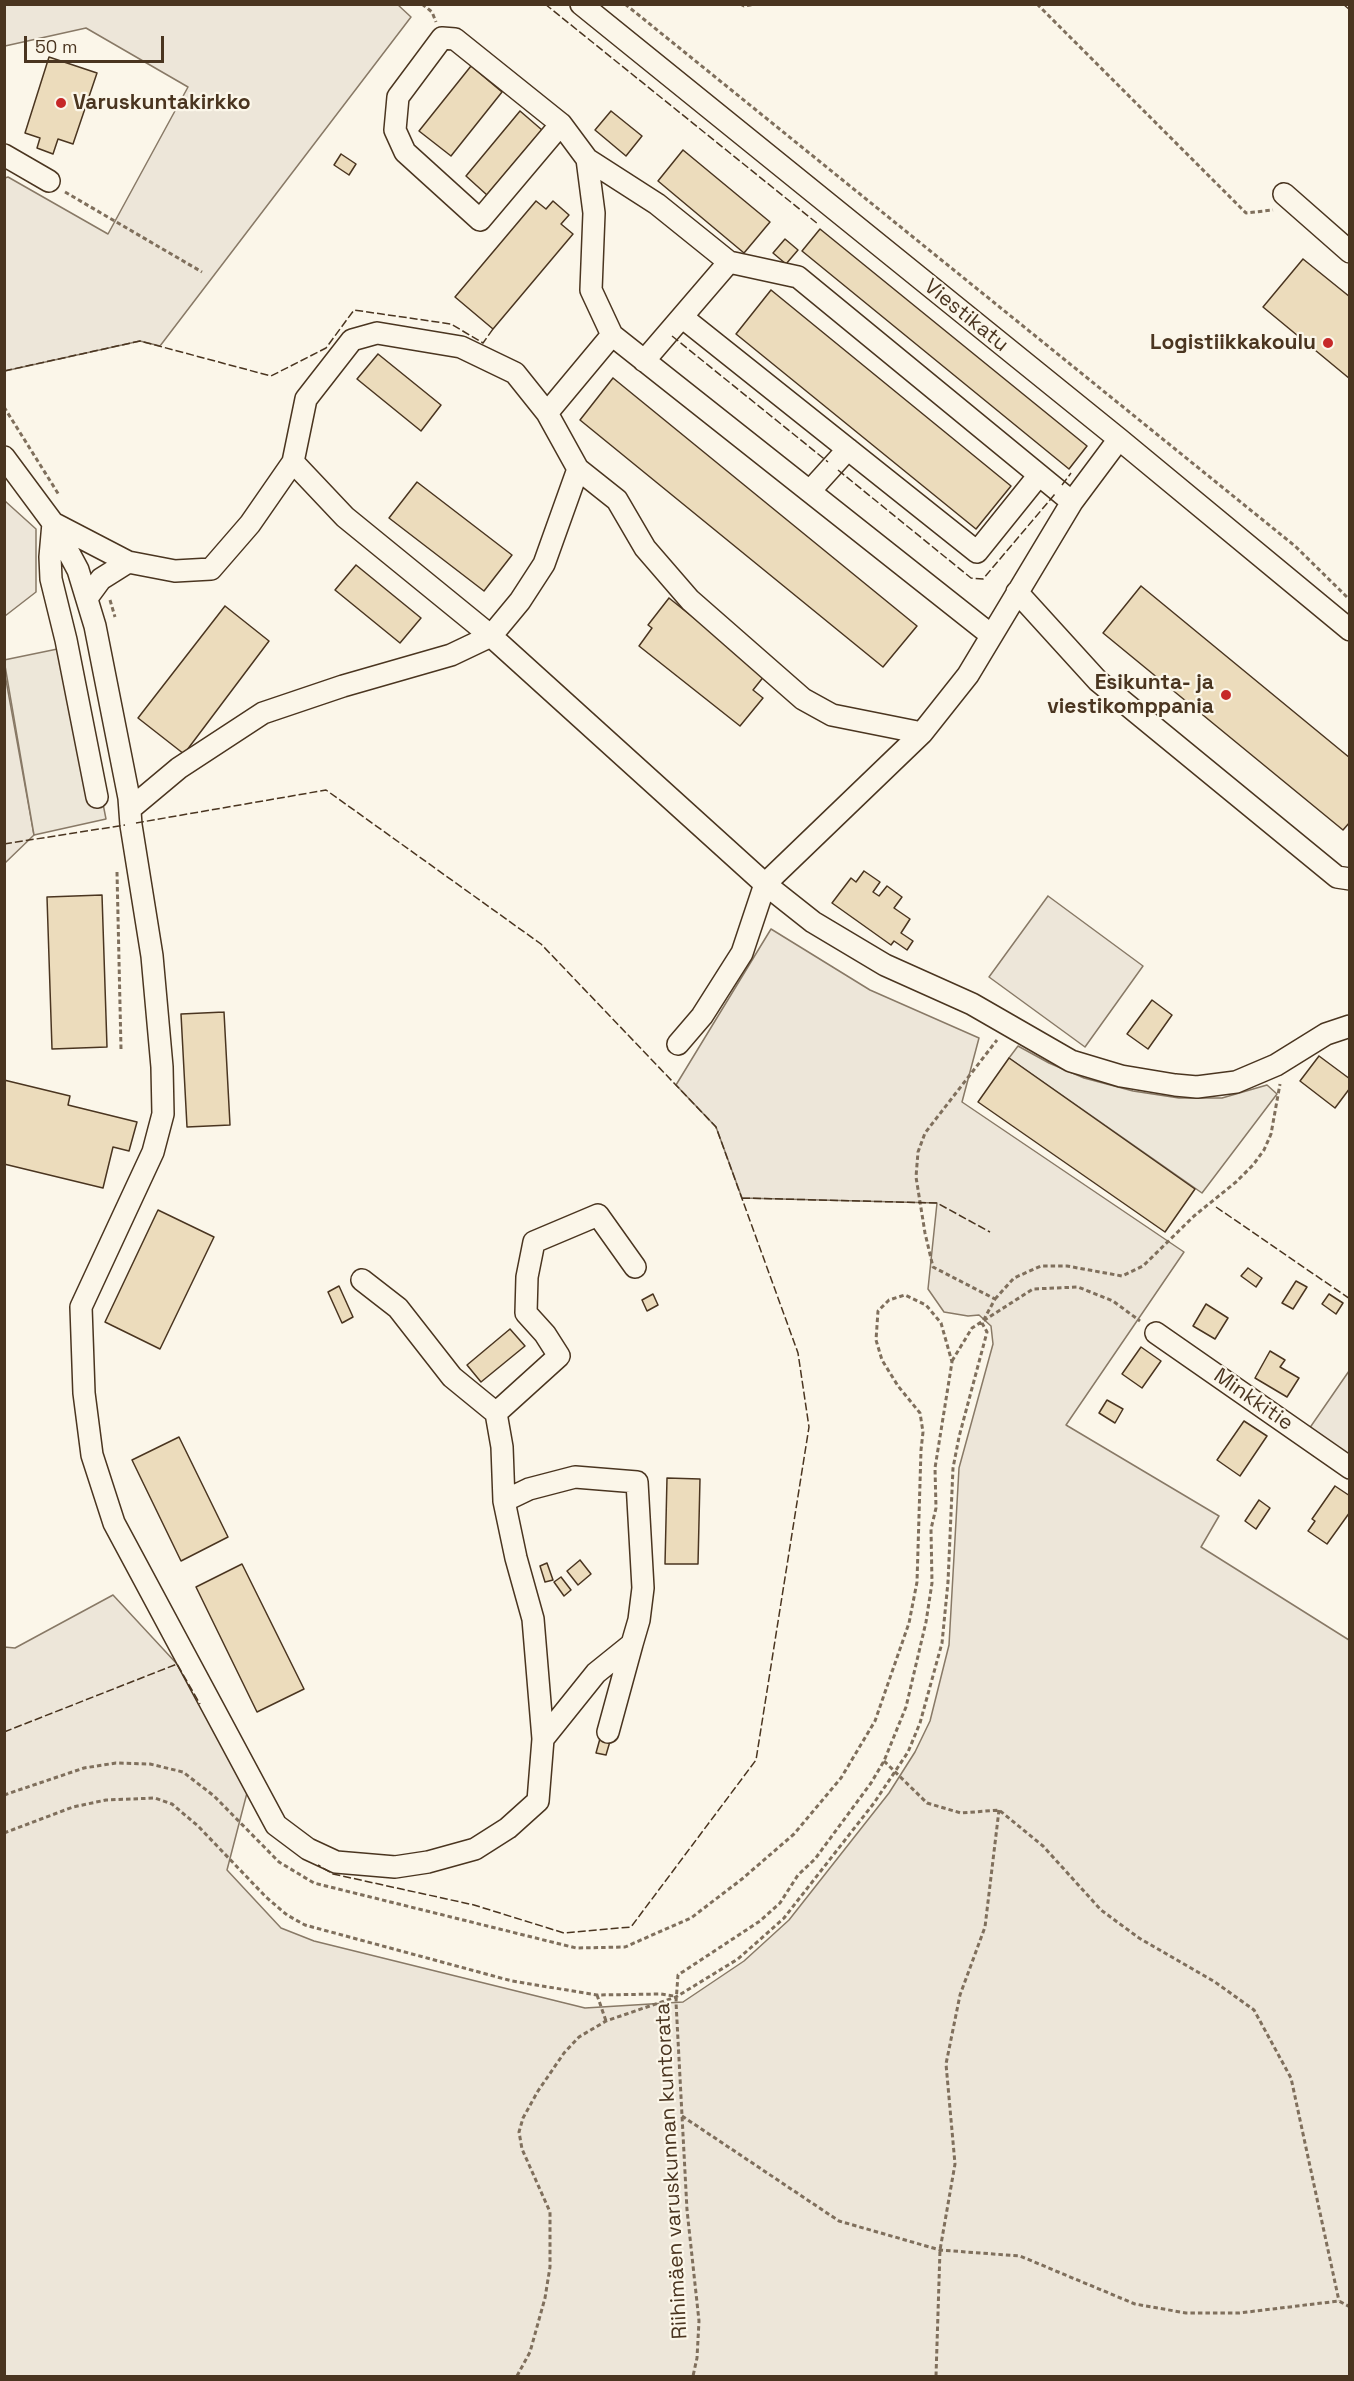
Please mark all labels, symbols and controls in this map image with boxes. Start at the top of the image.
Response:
scale bar [27,24,166,62]
text: 50 m [35,35,77,58]
place label: Varuskuntakirkko [73,90,251,116]
marker: Varuskuntakirkko [54,96,68,110]
street label: Viestikatu [919,274,1013,358]
place label: Logistiikkakoulu [1150,330,1316,356]
marker: Logistiikkakoulu [1321,336,1335,350]
place label: Esikunta- ja viestikomppania [1047,670,1214,720]
marker: Esikunta- ja viestikomppania [1219,688,1233,702]
street label: Minkkitie [1208,1364,1298,1436]
street label: Riihimäen varuskunnan kuntorata [651,2002,693,2340]

